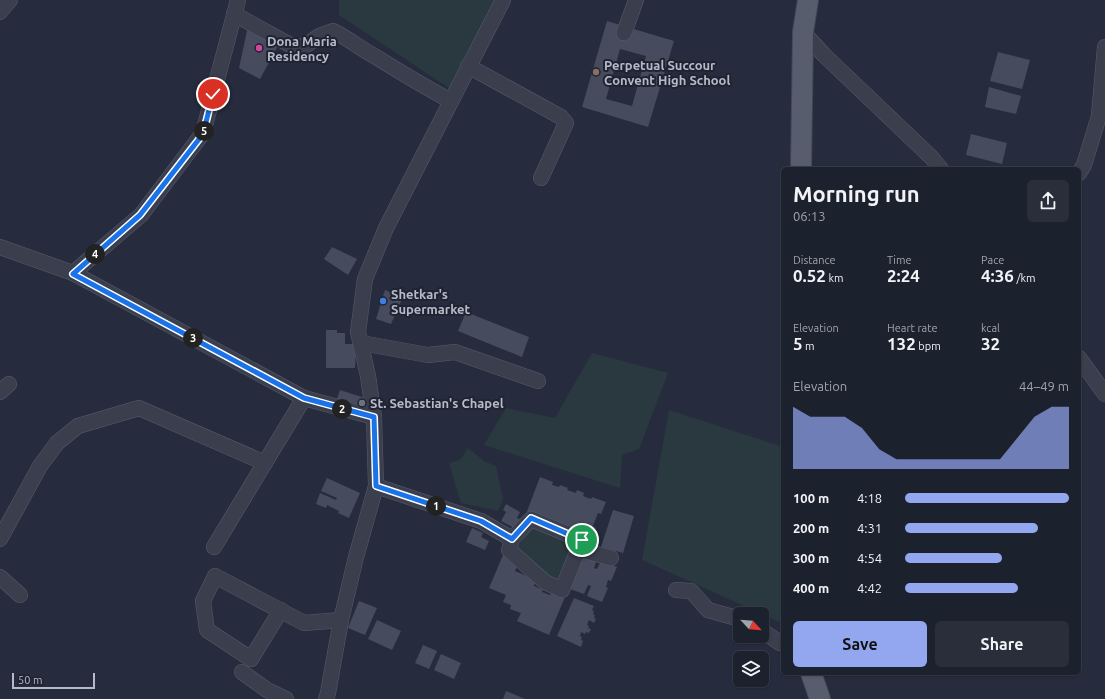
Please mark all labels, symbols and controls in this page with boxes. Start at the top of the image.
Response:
place label: Dona Maria Residency [267,34,337,63]
marker: Dona Maria Residency [254,43,264,53]
place label: Perpetual Succour Convent High School [604,58,730,87]
marker: Perpetual Succour Convent High School [591,67,601,77]
pin [196,77,230,111]
icon: check [202,83,224,105]
pin: 5 [194,121,214,141]
text: 5 [201,125,207,137]
button: share [1027,180,1069,222]
text: Morning run [793,181,920,206]
text: 06:13 [793,209,826,223]
pin: 4 [85,244,105,264]
text: 4 [92,248,98,260]
text: Distance [793,254,836,266]
text: Time [887,254,912,266]
text: Pace [981,254,1004,266]
text: 0.52 [793,266,826,285]
text: 2:24 [887,266,920,285]
text: 4:36 [981,266,1014,285]
text: km [826,272,844,284]
text: /km [1014,272,1036,284]
place label: Shetkar's Supermarket [391,287,471,316]
marker: Shetkar's Supermarket [378,296,388,306]
text: Elevation [793,322,839,334]
text: Heart rate [887,322,938,334]
text: kcal [981,322,1000,334]
pin: 3 [183,328,203,348]
text: 3 [190,332,196,344]
text: 5 [793,334,803,353]
text: 132 [887,334,916,353]
text: 32 [981,334,1000,353]
text: m [803,340,815,352]
text: bpm [916,340,941,352]
text: Elevation [793,379,847,393]
text: 44–49 m [1019,379,1069,393]
place label: St. Sebastian's Chapel [370,396,504,410]
marker: St. Sebastian's Chapel [357,398,367,408]
pin: 2 [332,399,352,419]
text: 2 [339,403,345,415]
text: 100 m [793,491,829,505]
text: 4:18 [857,491,882,505]
pin: 1 [426,496,446,516]
text: 1 [433,500,439,512]
text: 200 m [793,521,829,535]
text: 4:31 [857,521,882,535]
pin [565,523,599,557]
icon: arrive [571,529,593,551]
text: 300 m [793,551,829,565]
text: 4:54 [857,551,882,565]
text: 400 m [793,581,829,595]
text: 4:42 [857,581,882,595]
north arrow [733,607,769,643]
map controls [733,607,769,687]
button: Save [793,621,927,667]
button: Share [935,621,1069,667]
button: layers [733,651,769,687]
scale bar [12,671,95,690]
text: 50 m [18,674,42,686]

